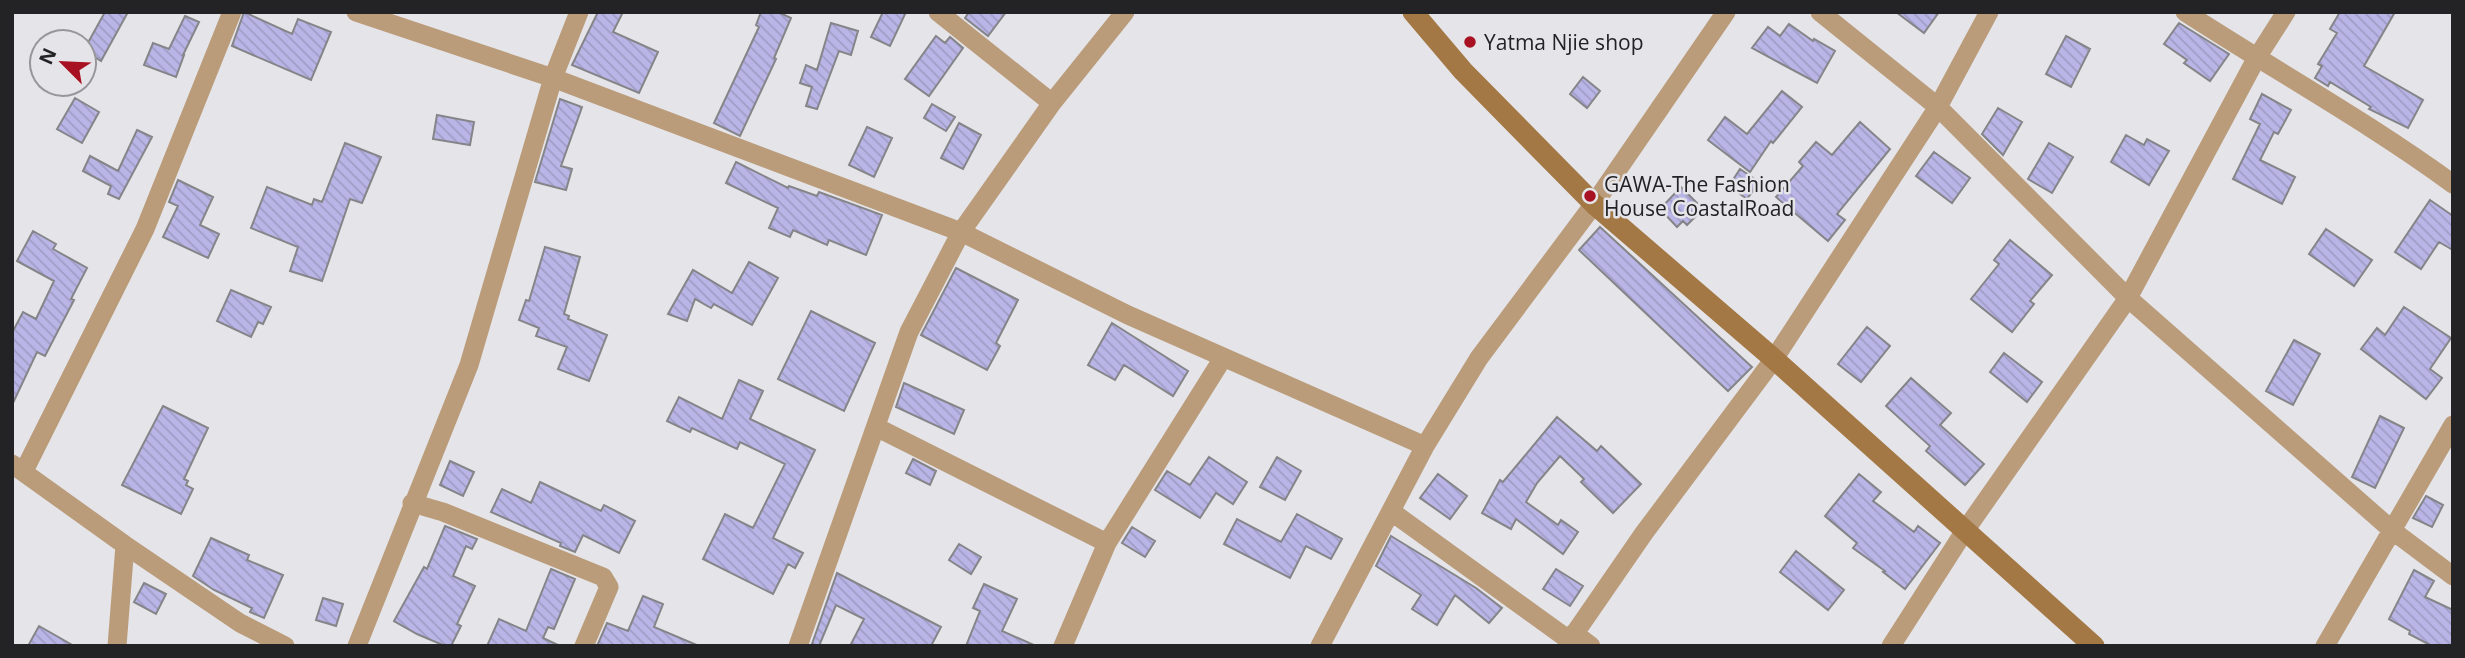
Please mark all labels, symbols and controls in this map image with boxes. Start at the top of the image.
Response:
north arrow [28,28,98,98]
place label: Yatma Njie shop [1484,28,1644,56]
marker: Yatma Njie shop [1462,34,1478,50]
text: N [32,44,62,68]
place label: GAWA-The Fashion House CoastalRoad [1604,170,1794,222]
marker: GAWA-The Fashion House CoastalRoad [1582,188,1598,204]

